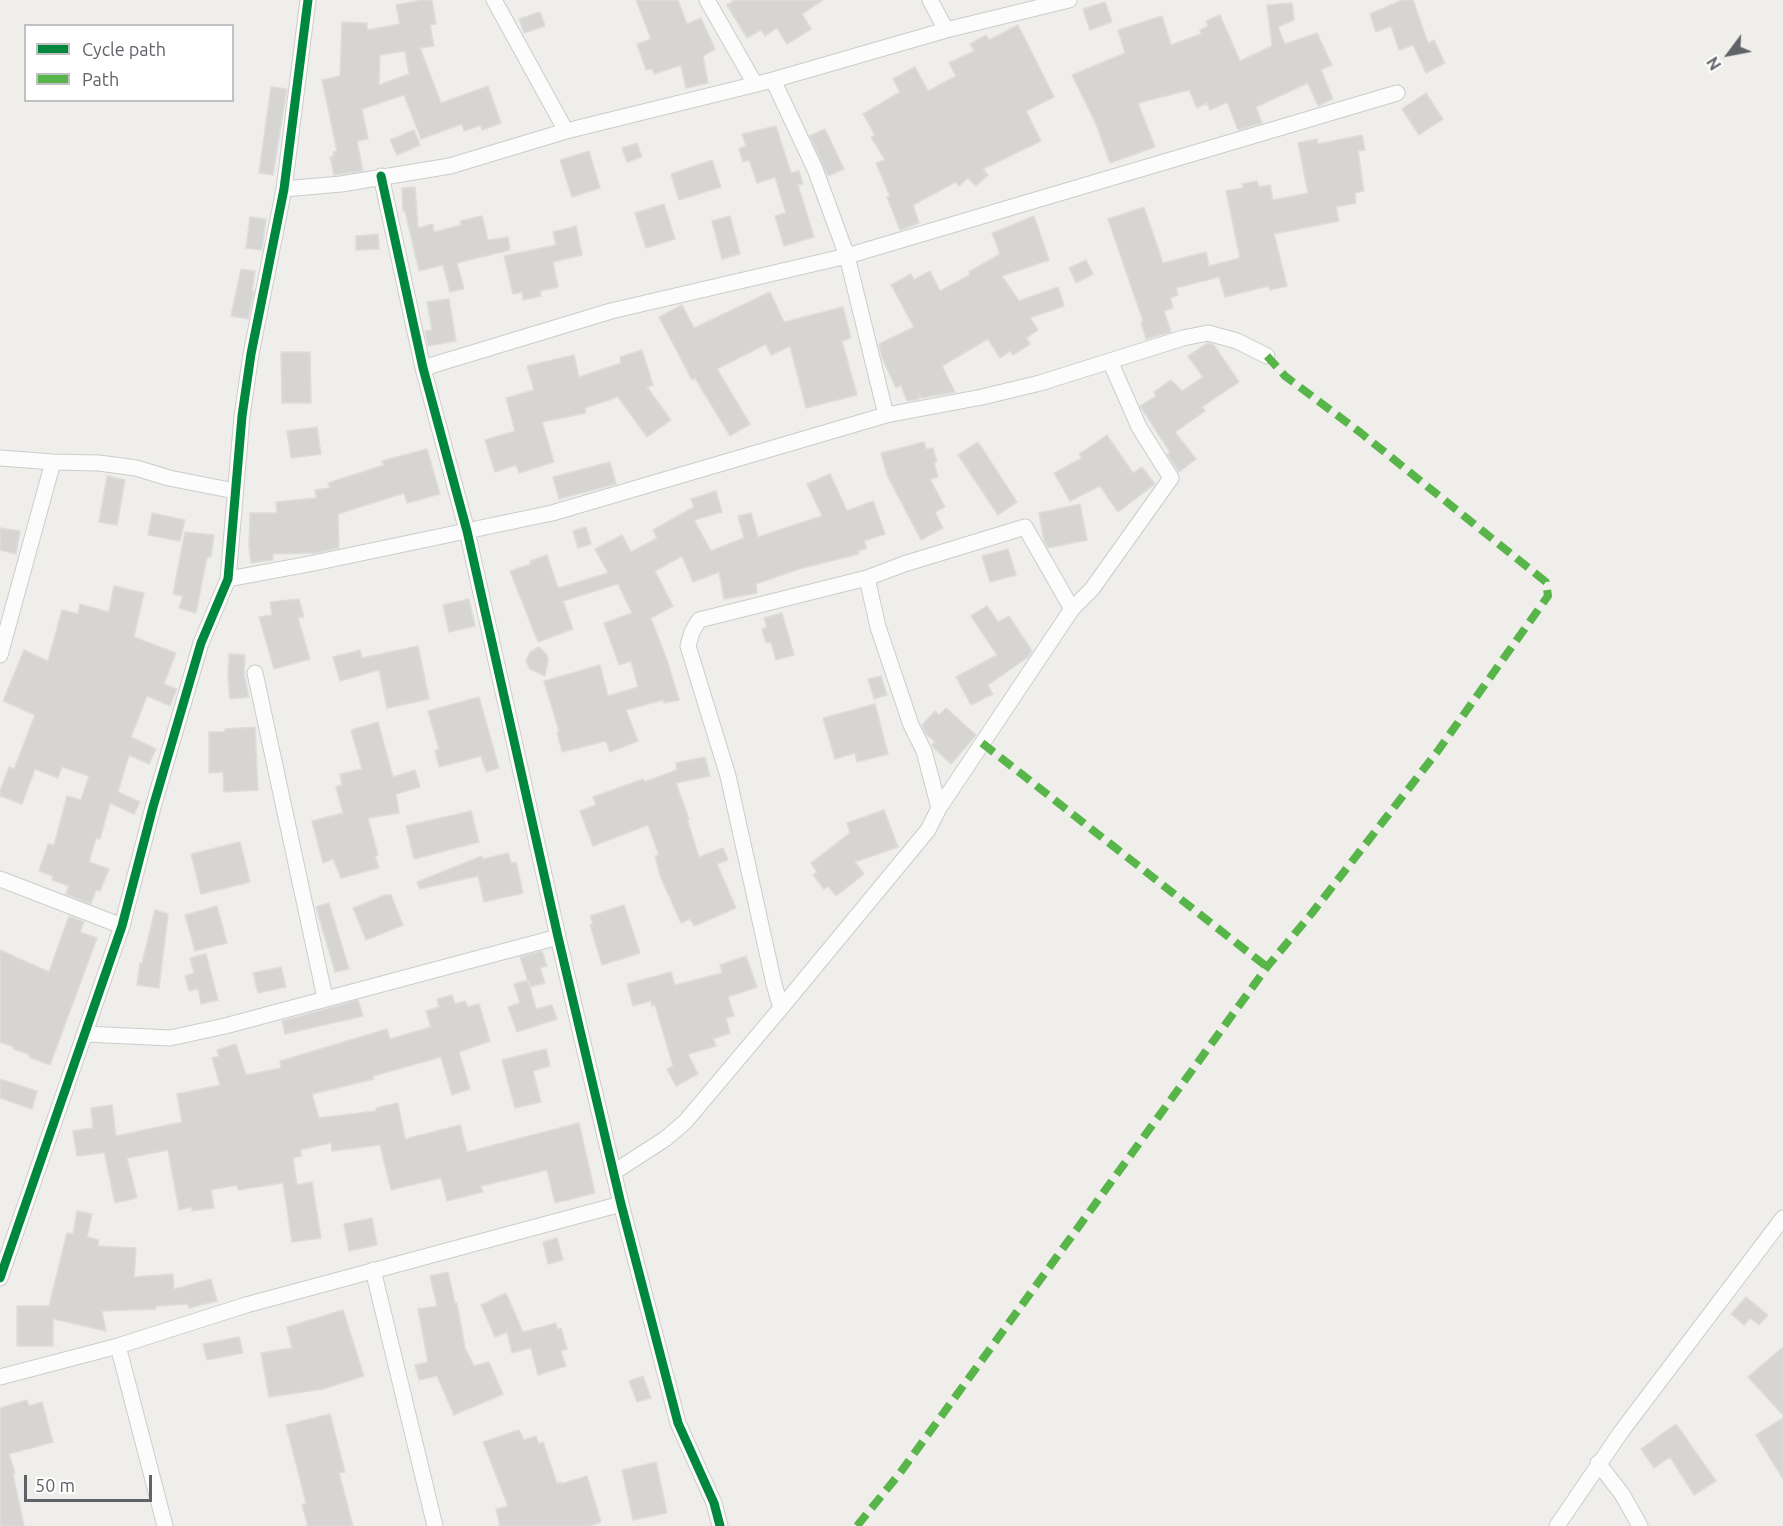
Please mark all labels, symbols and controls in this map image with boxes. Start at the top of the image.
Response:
legend [24,24,234,102]
north arrow [1699,24,1759,84]
text: Cycle path [82,39,166,59]
text: N [1703,54,1725,73]
text: Path [82,69,119,89]
scale bar [27,1463,154,1501]
text: 50 m [35,1475,75,1495]

